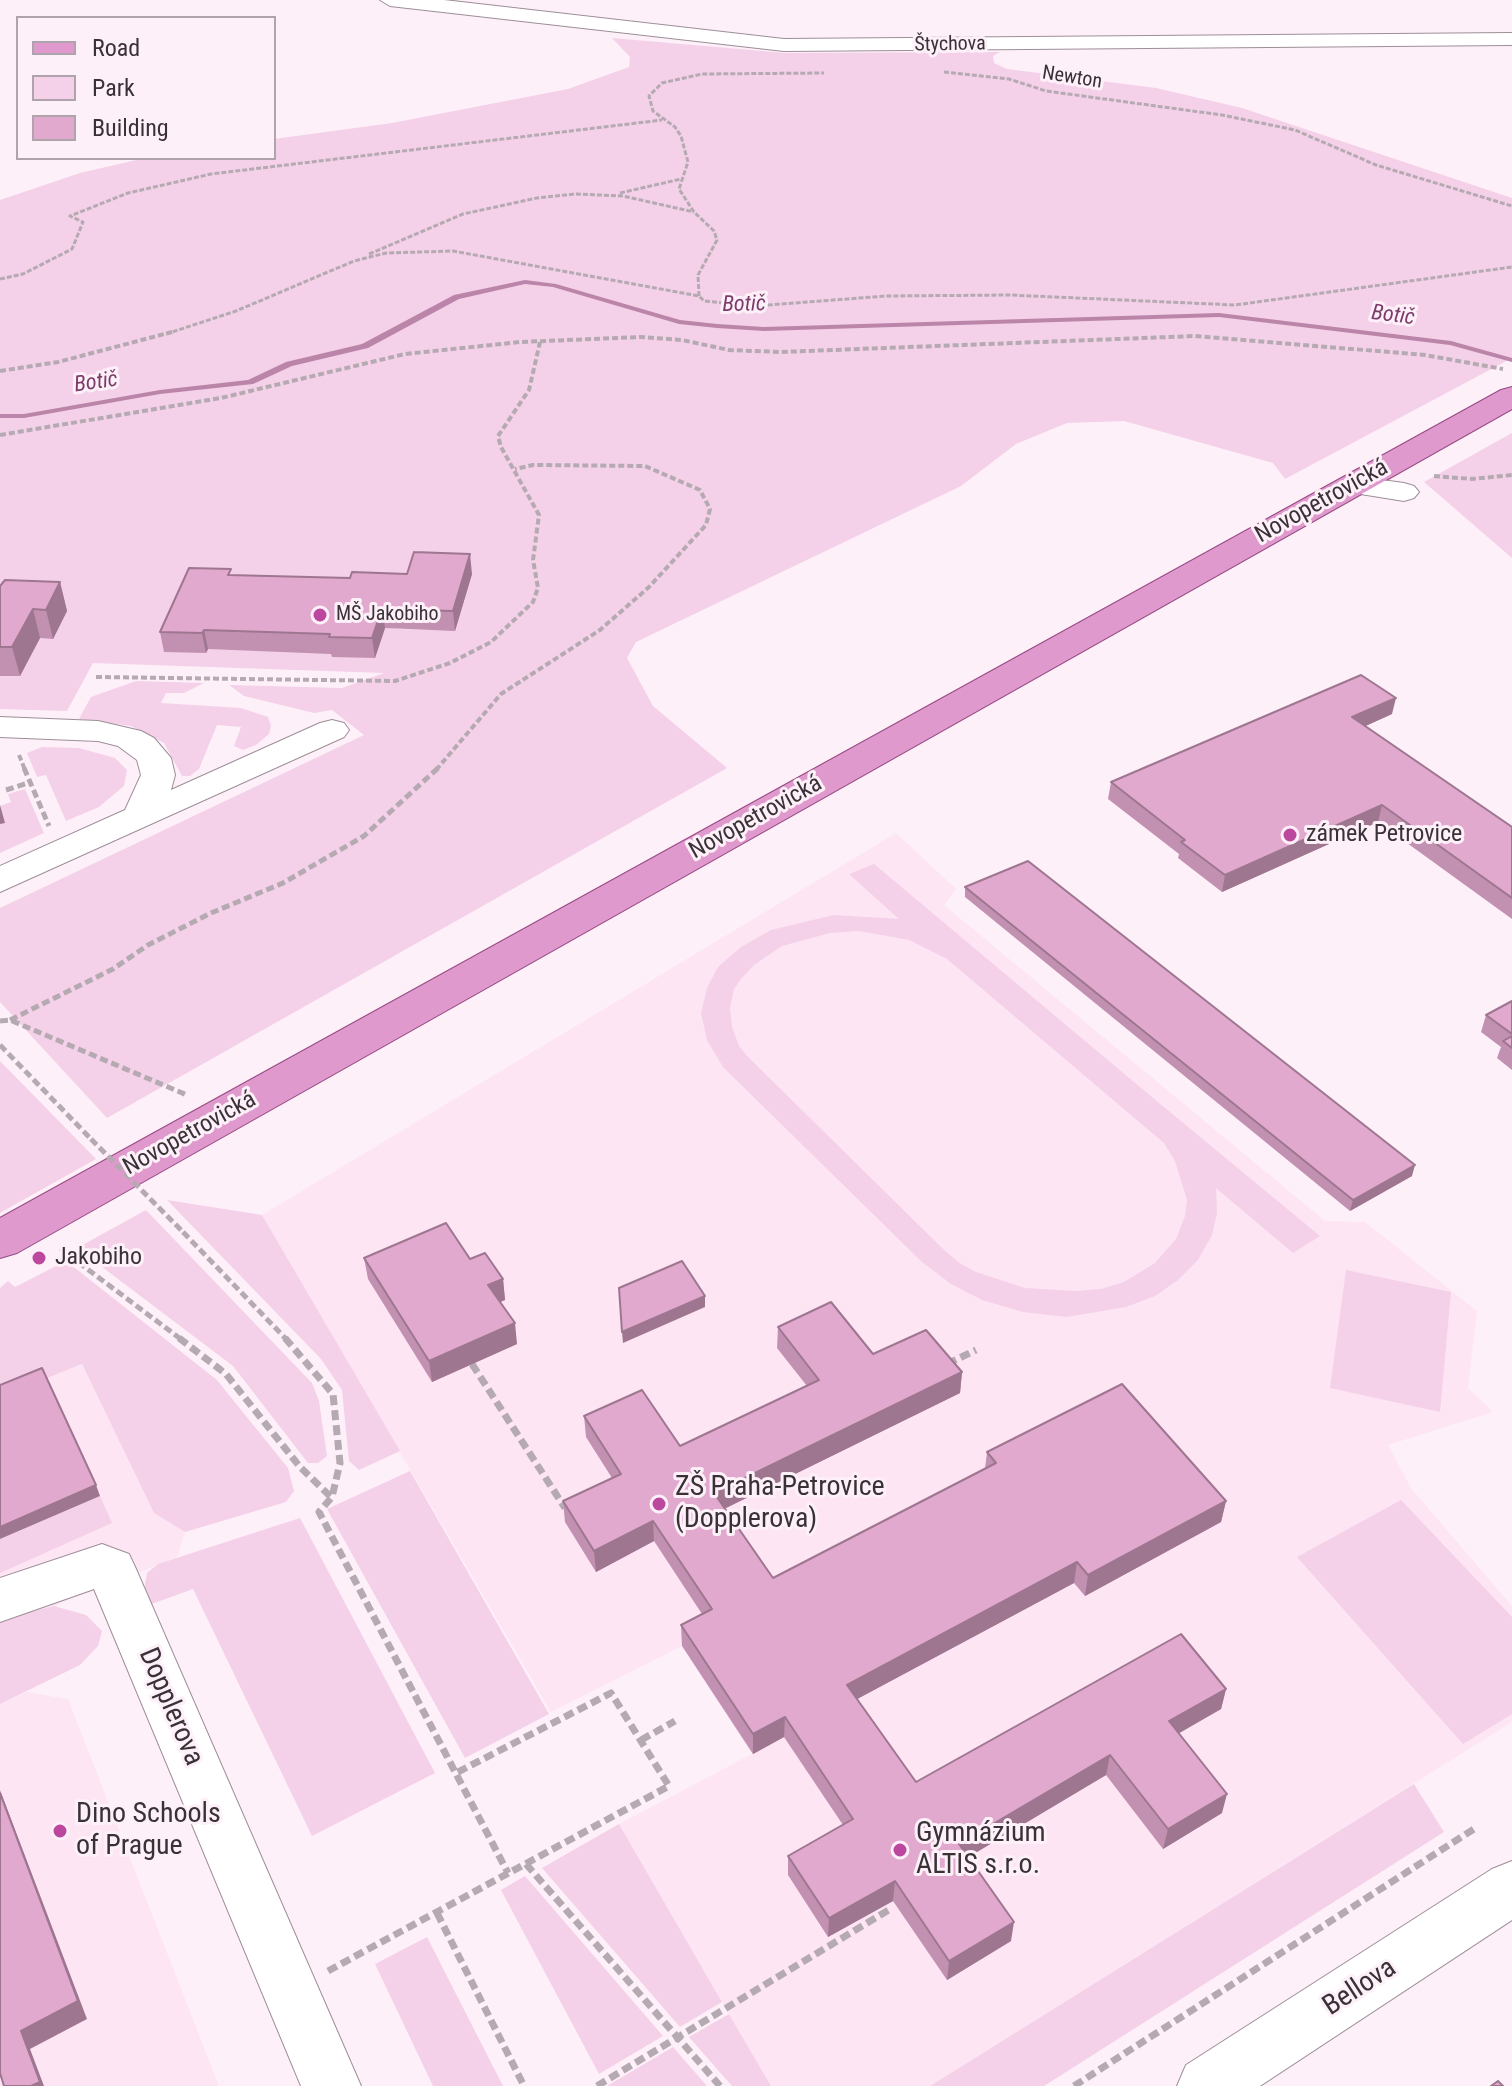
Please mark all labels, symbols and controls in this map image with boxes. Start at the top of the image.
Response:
legend [16,16,276,160]
street label: Štychova [914,32,986,58]
text: Road [92,34,140,62]
street label: Newton [1040,61,1104,95]
text: Park [92,74,135,102]
text: Building [92,114,169,142]
water label: Botič [722,291,766,319]
water label: Botič [1370,300,1416,332]
water label: Botič [73,367,119,399]
street label: Novopetrovická [1251,454,1393,550]
place label: MŠ Jakobiho [336,603,439,627]
marker: MŠ Jakobiho [311,606,329,624]
street label: Novopetrovická [685,770,827,866]
place label: zámek Petrovice [1306,821,1462,849]
marker: zámek Petrovice [1281,826,1299,844]
street label: Novopetrovická [119,1086,261,1182]
place label: Jakobiho [55,1244,142,1272]
marker: Jakobiho [30,1249,48,1267]
place label: ZŠ Praha-Petrovice (Dopplerova) [675,1471,885,1537]
marker: ZŠ Praha-Petrovice (Dopplerova) [650,1495,668,1513]
street label: Dopplerova [130,1643,210,1771]
place label: Dino Schools of Prague [76,1798,221,1864]
place label: Gymnázium ALTIS s.r.o. [916,1817,1046,1883]
marker: Dino Schools of Prague [51,1822,69,1840]
marker: Gymnázium ALTIS s.r.o. [891,1841,909,1859]
street label: Bellova [1317,1952,1403,2024]

